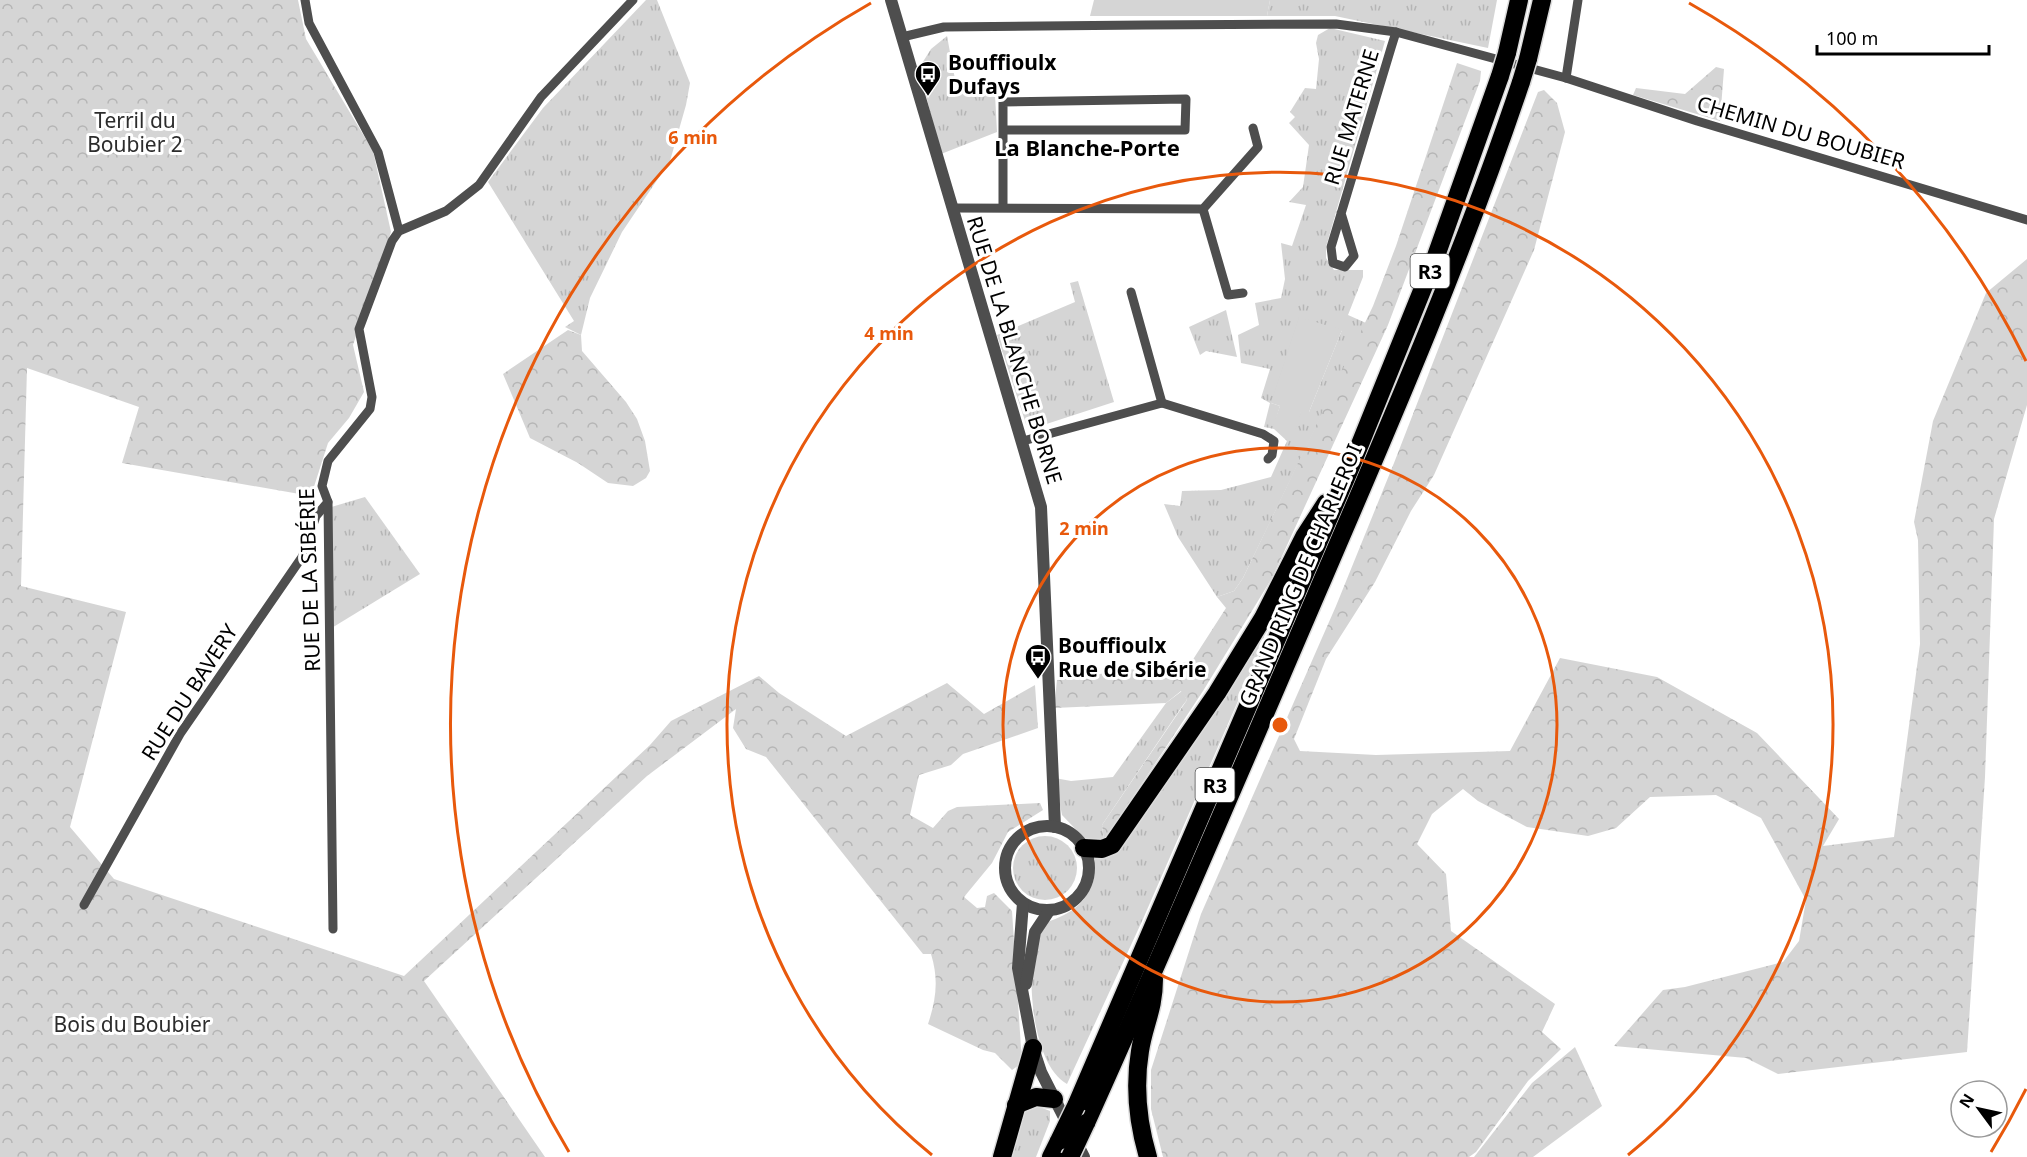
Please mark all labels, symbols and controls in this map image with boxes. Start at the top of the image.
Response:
scale bar [1817,18,1990,56]
text: 100 m [1826,26,1878,50]
street label: RUE MATERNE [1317,46,1385,188]
place label: Bouffioulx Dufays [948,48,1057,100]
bus stop icon: Bouffioulx Dufays [913,59,943,97]
street label: CHEMIN DU BOUBIER [1694,89,1908,175]
park label: Terril du Boubier 2 [87,106,183,158]
text: 6 min [668,125,718,149]
district label: La Blanche-Porte [994,132,1180,162]
street label: RUE DE LA BLANCHE BORNE [961,213,1069,487]
road number: R3 [1410,254,1450,288]
text: 4 min [864,321,914,345]
street label: GRAND RING DE CHARLEROI [1232,440,1368,710]
street label: RUE DE LA SIBÉRIE [292,488,326,672]
text: 2 min [1059,516,1109,540]
street label: RUE DU BAVERY [134,618,244,766]
place label: Bouffioulx Rue de Sibérie [1058,631,1207,683]
bus stop icon: Bouffioulx Rue de Sibérie [1023,642,1053,680]
centre of rings [1270,715,1290,735]
road number: R3 [1196,768,1234,802]
park label: Bois du Boubier [54,1010,211,1038]
north arrow [1949,1079,2009,1139]
text: N [1954,1089,1979,1112]

